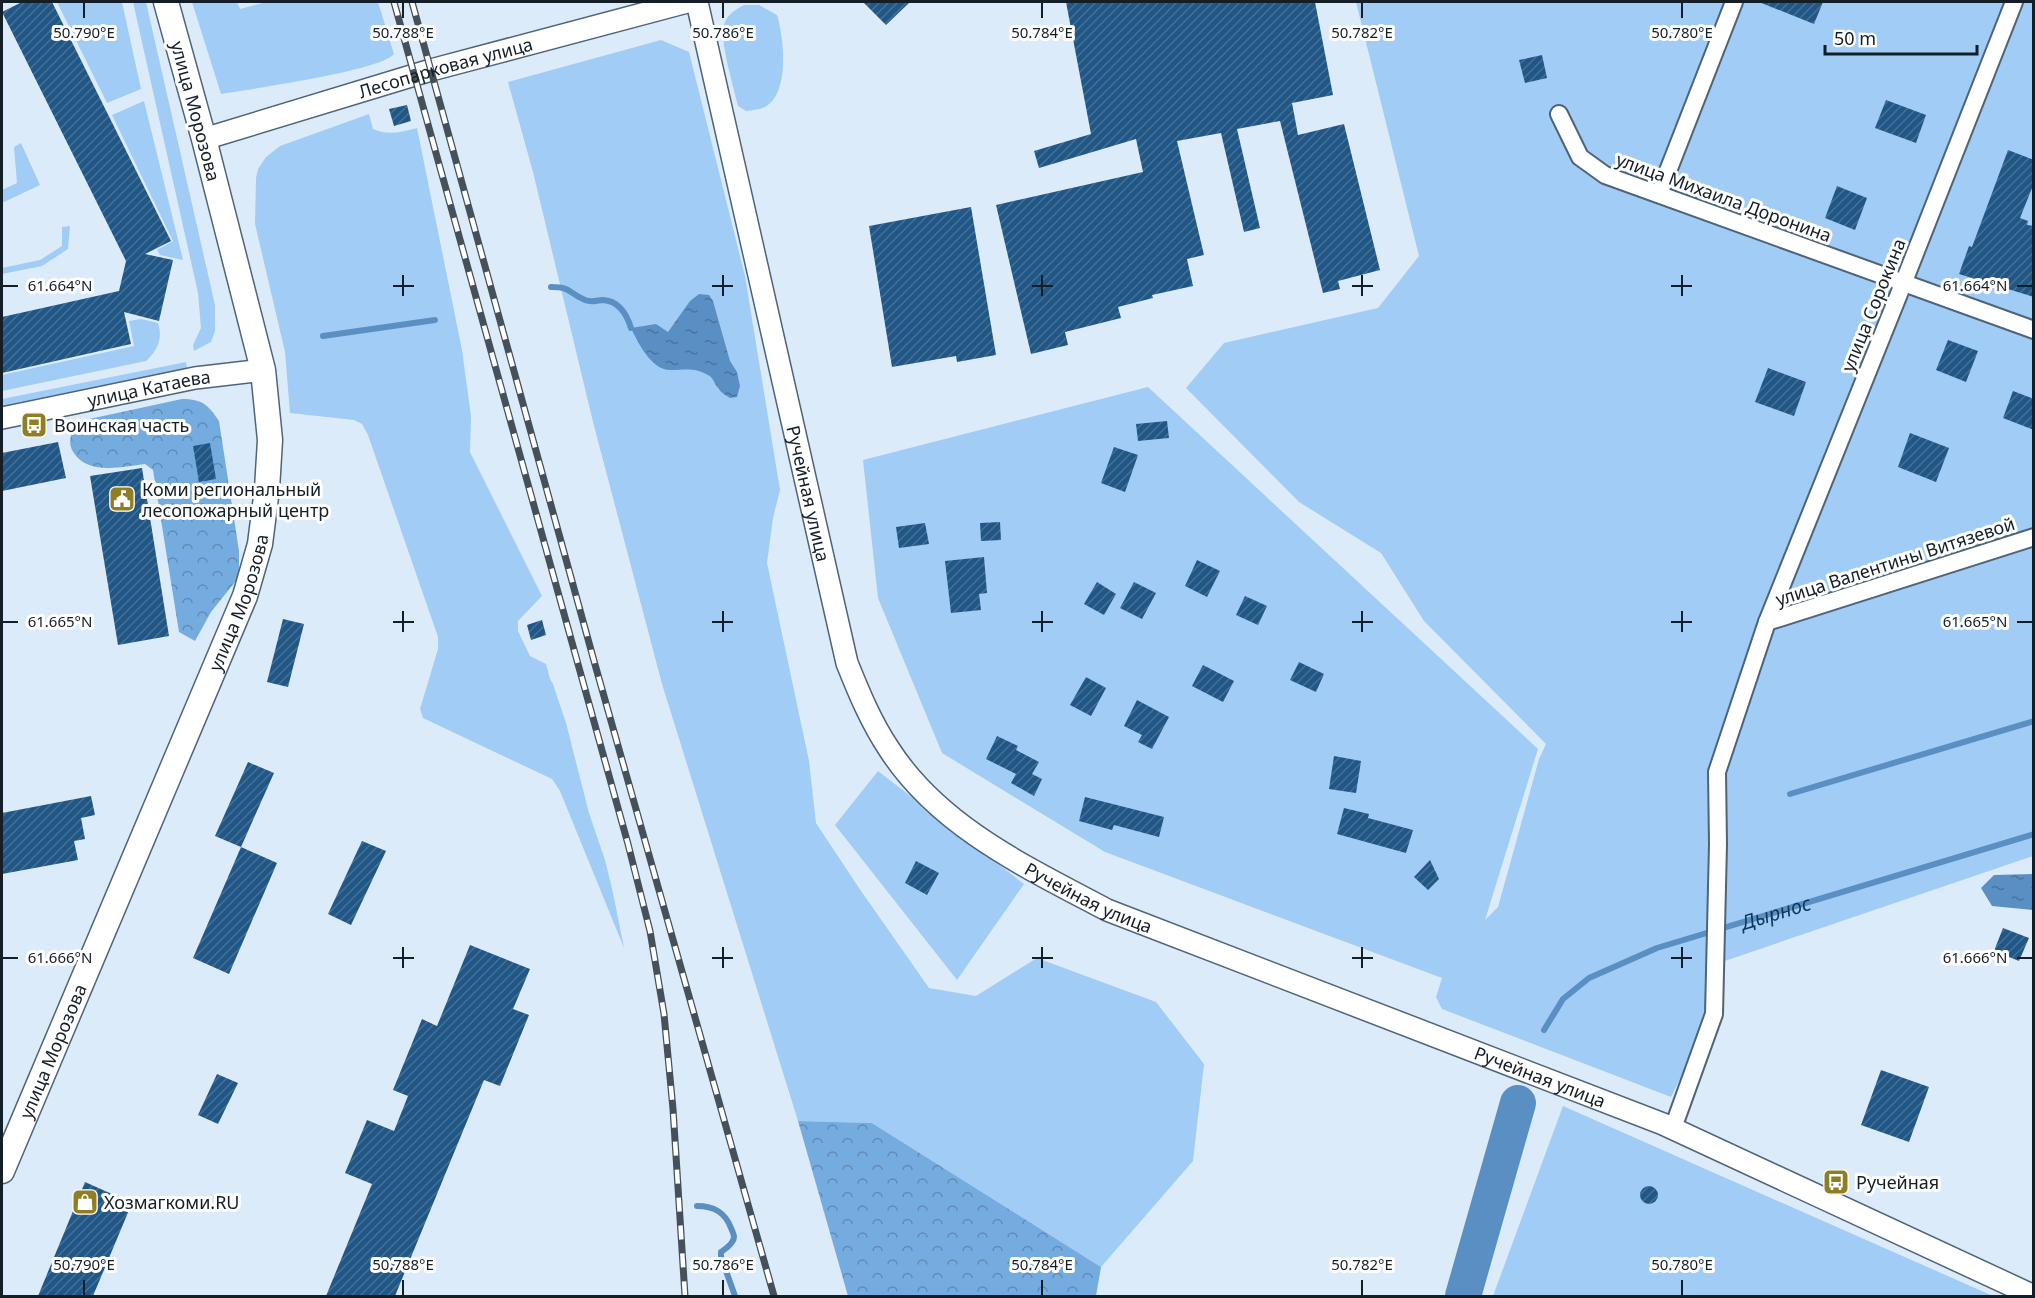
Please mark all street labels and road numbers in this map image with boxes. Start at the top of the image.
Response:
street label: Лесопарковая улица [355,32,535,103]
street label: улица Морозова [166,38,226,184]
street label: улица Михаила Доронина [1613,147,1835,247]
street label: улица Сорокина [1835,235,1911,375]
street label: улица Катаева [85,364,212,412]
street label: Ручейная улица [781,423,836,564]
street label: улица Валентины Витязевой [1772,511,2018,611]
street label: улица Морозова [203,533,273,675]
street label: Ручейная улица [1021,856,1156,938]
street label: улица Морозова [14,980,92,1122]
street label: Ручейная улица [1471,1041,1609,1113]

